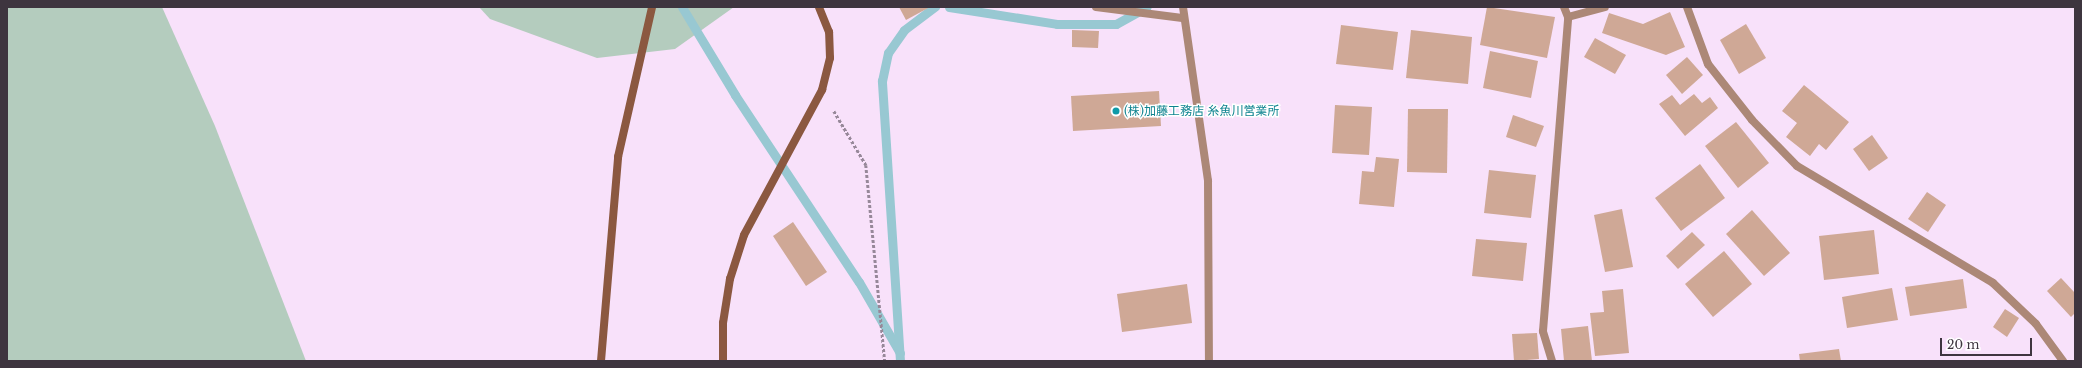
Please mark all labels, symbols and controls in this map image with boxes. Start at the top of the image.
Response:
place label: (株)加藤工務店 糸魚川営業所 [1124,104,1279,118]
marker: (株)加藤工務店 糸魚川営業所 [1111,106,1121,116]
scale bar [1942,330,2034,356]
text: 20 m [1947,337,1979,352]

